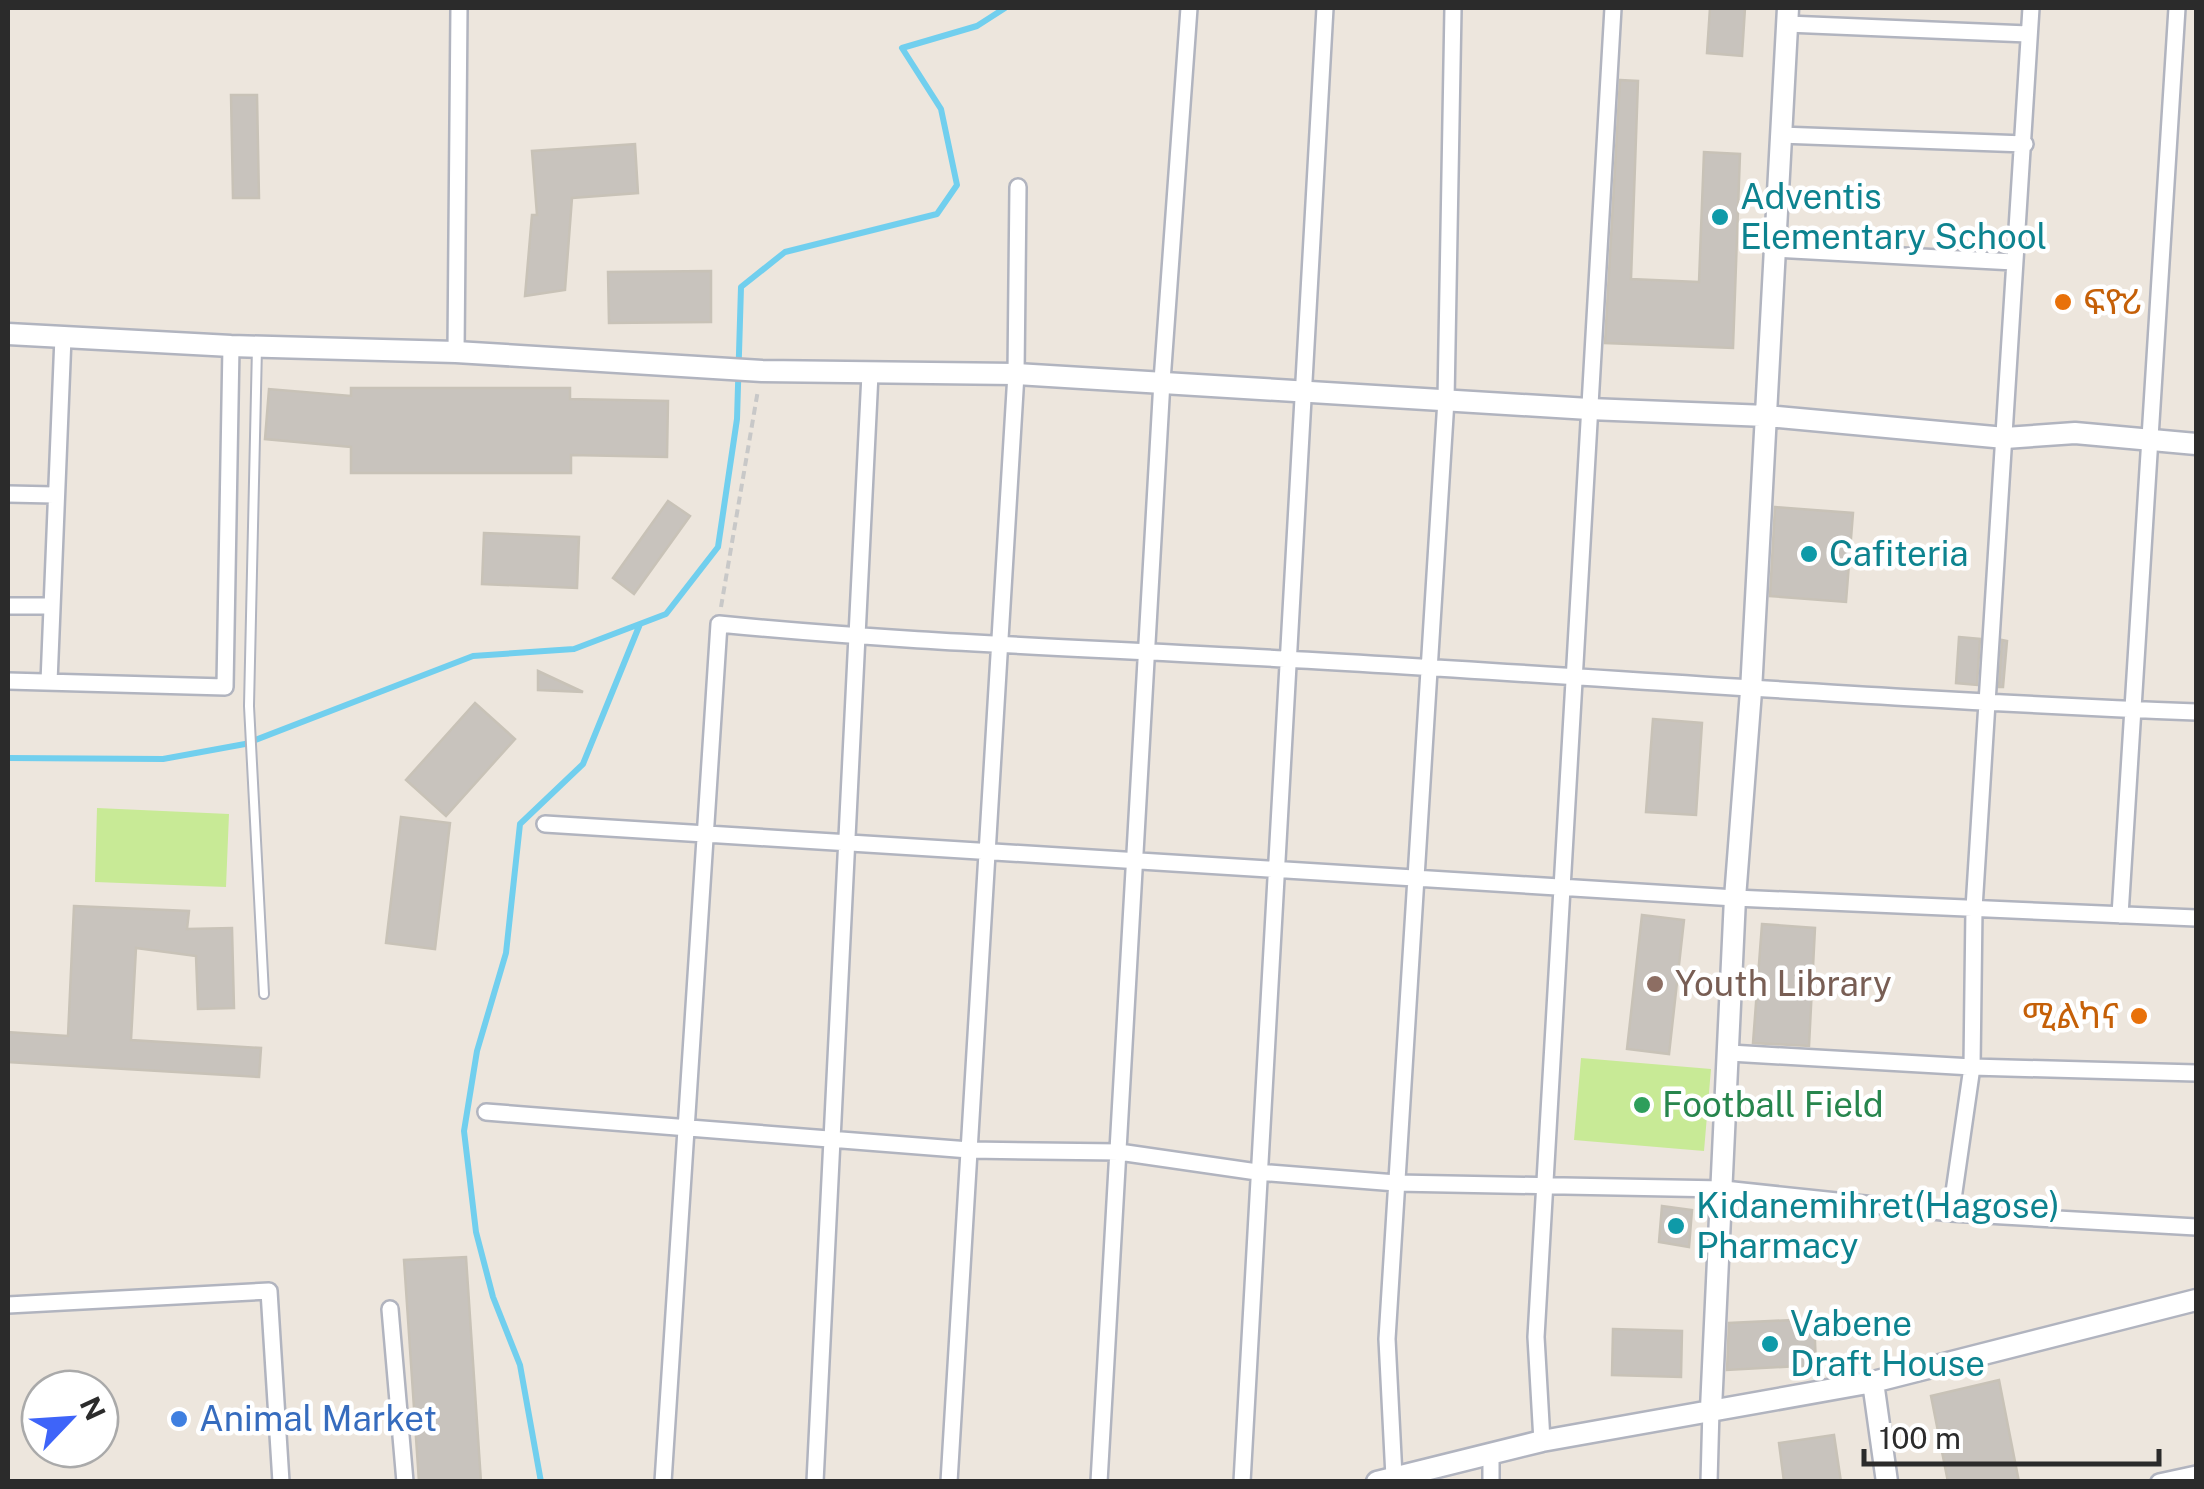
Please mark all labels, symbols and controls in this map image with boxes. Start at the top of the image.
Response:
place label: Adventis Elementary School [1740,176,2047,257]
marker: Adventis Elementary School [1709,206,1731,228]
place label: ፍዮሪ [2083,281,2142,322]
marker: ፍዮሪ [2052,291,2074,313]
place label: Cafiteria [1829,533,1969,574]
marker: Cafiteria [1798,543,1820,565]
place label: Youth Library [1675,963,1892,1004]
marker: Youth Library [1644,973,1666,995]
place label: ሚልካና [2022,995,2119,1036]
marker: ሚልካና [2128,1005,2150,1027]
place label: Football Field [1662,1084,1884,1125]
marker: Football Field [1631,1094,1653,1116]
place label: Kidanemihret(Hagose) Pharmacy [1696,1185,2060,1266]
marker: Kidanemihret(Hagose) Pharmacy [1665,1215,1687,1237]
place label: Vabene Draft House [1790,1303,1985,1384]
marker: Vabene Draft House [1759,1333,1781,1355]
north arrow [20,1369,120,1469]
text: N [74,1391,113,1425]
place label: Animal Market [199,1398,437,1439]
scale bar [1864,1404,2159,1466]
marker: Animal Market [168,1408,190,1430]
text: 100 m [1879,1420,1961,1456]

